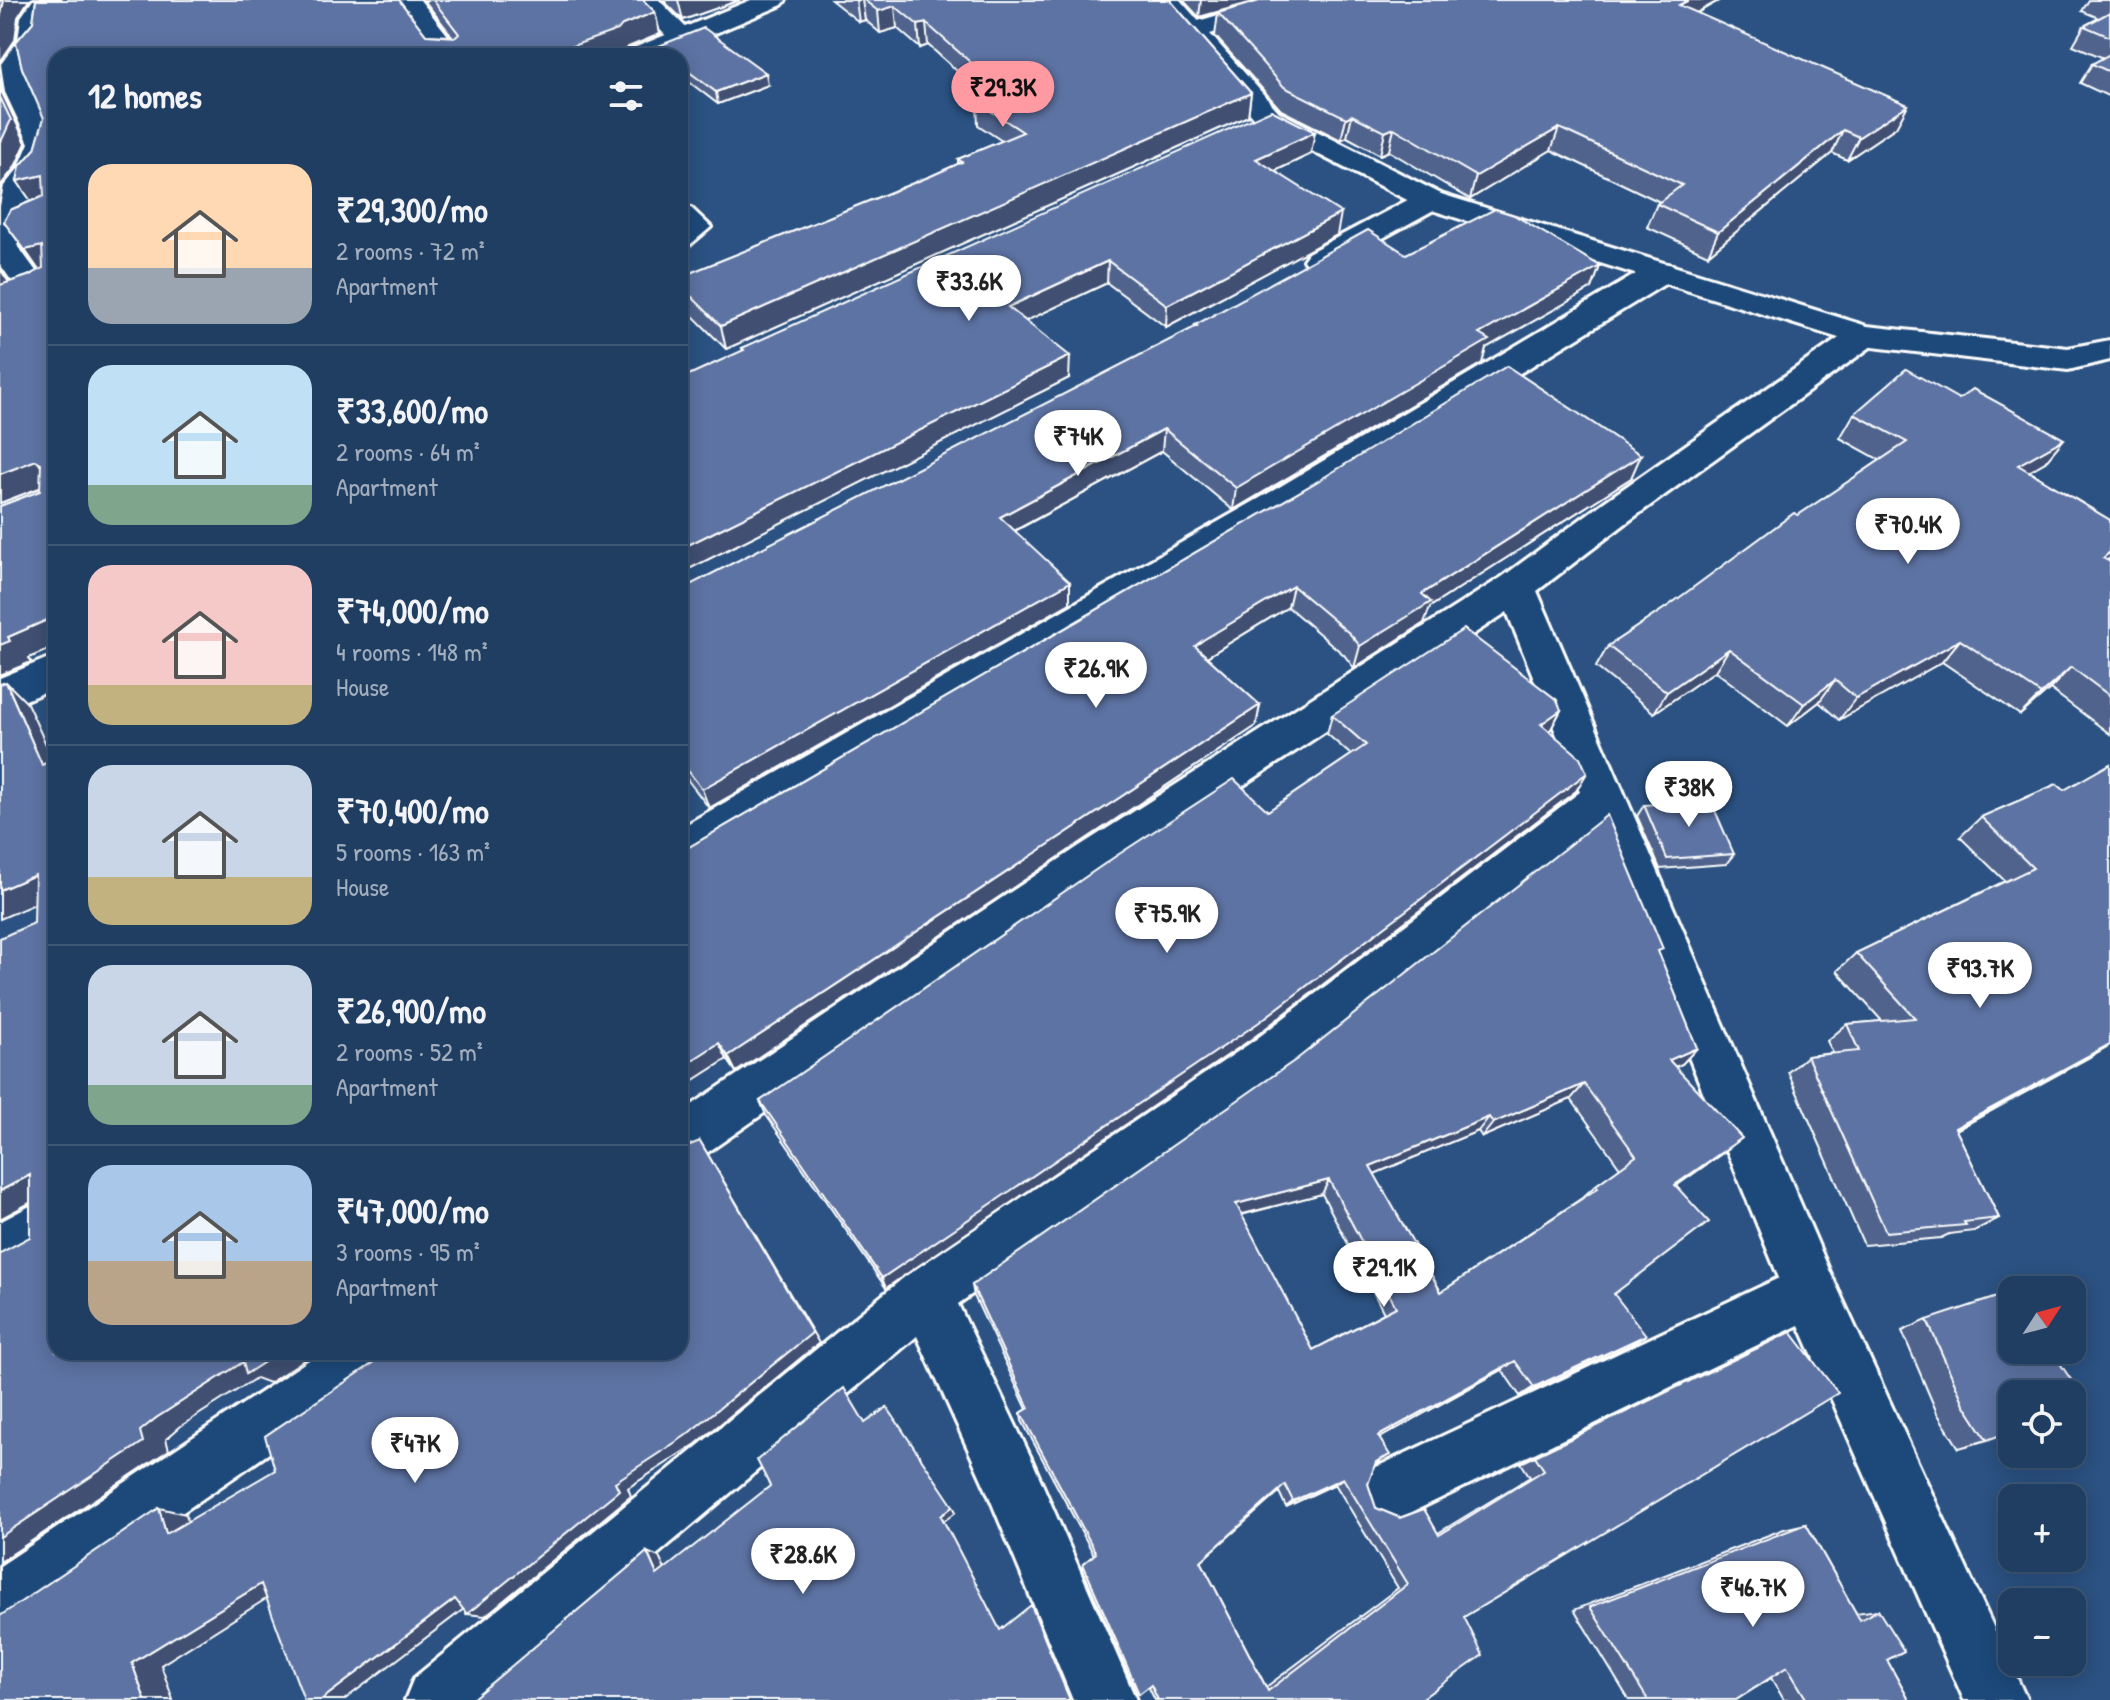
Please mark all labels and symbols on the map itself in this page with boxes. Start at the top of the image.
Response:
pin: ₹29.3K [938,61,1068,129]
pin: ₹33.6K [904,255,1034,323]
pin: ₹74K [1031,410,1125,478]
pin: ₹70.4K [1843,498,1973,566]
pin: ₹26.9K [1031,642,1161,710]
pin: ₹38K [1642,761,1736,829]
pin: ₹75.9K [1102,887,1232,955]
pin: ₹93.7K [1915,942,2045,1010]
pin: ₹29.1K [1319,1241,1449,1309]
north arrow [1998,1276,2086,1364]
pin: ₹47K [368,1417,462,1485]
pin: ₹28.6K [738,1528,868,1596]
pin: ₹46.7K [1688,1561,1818,1629]

